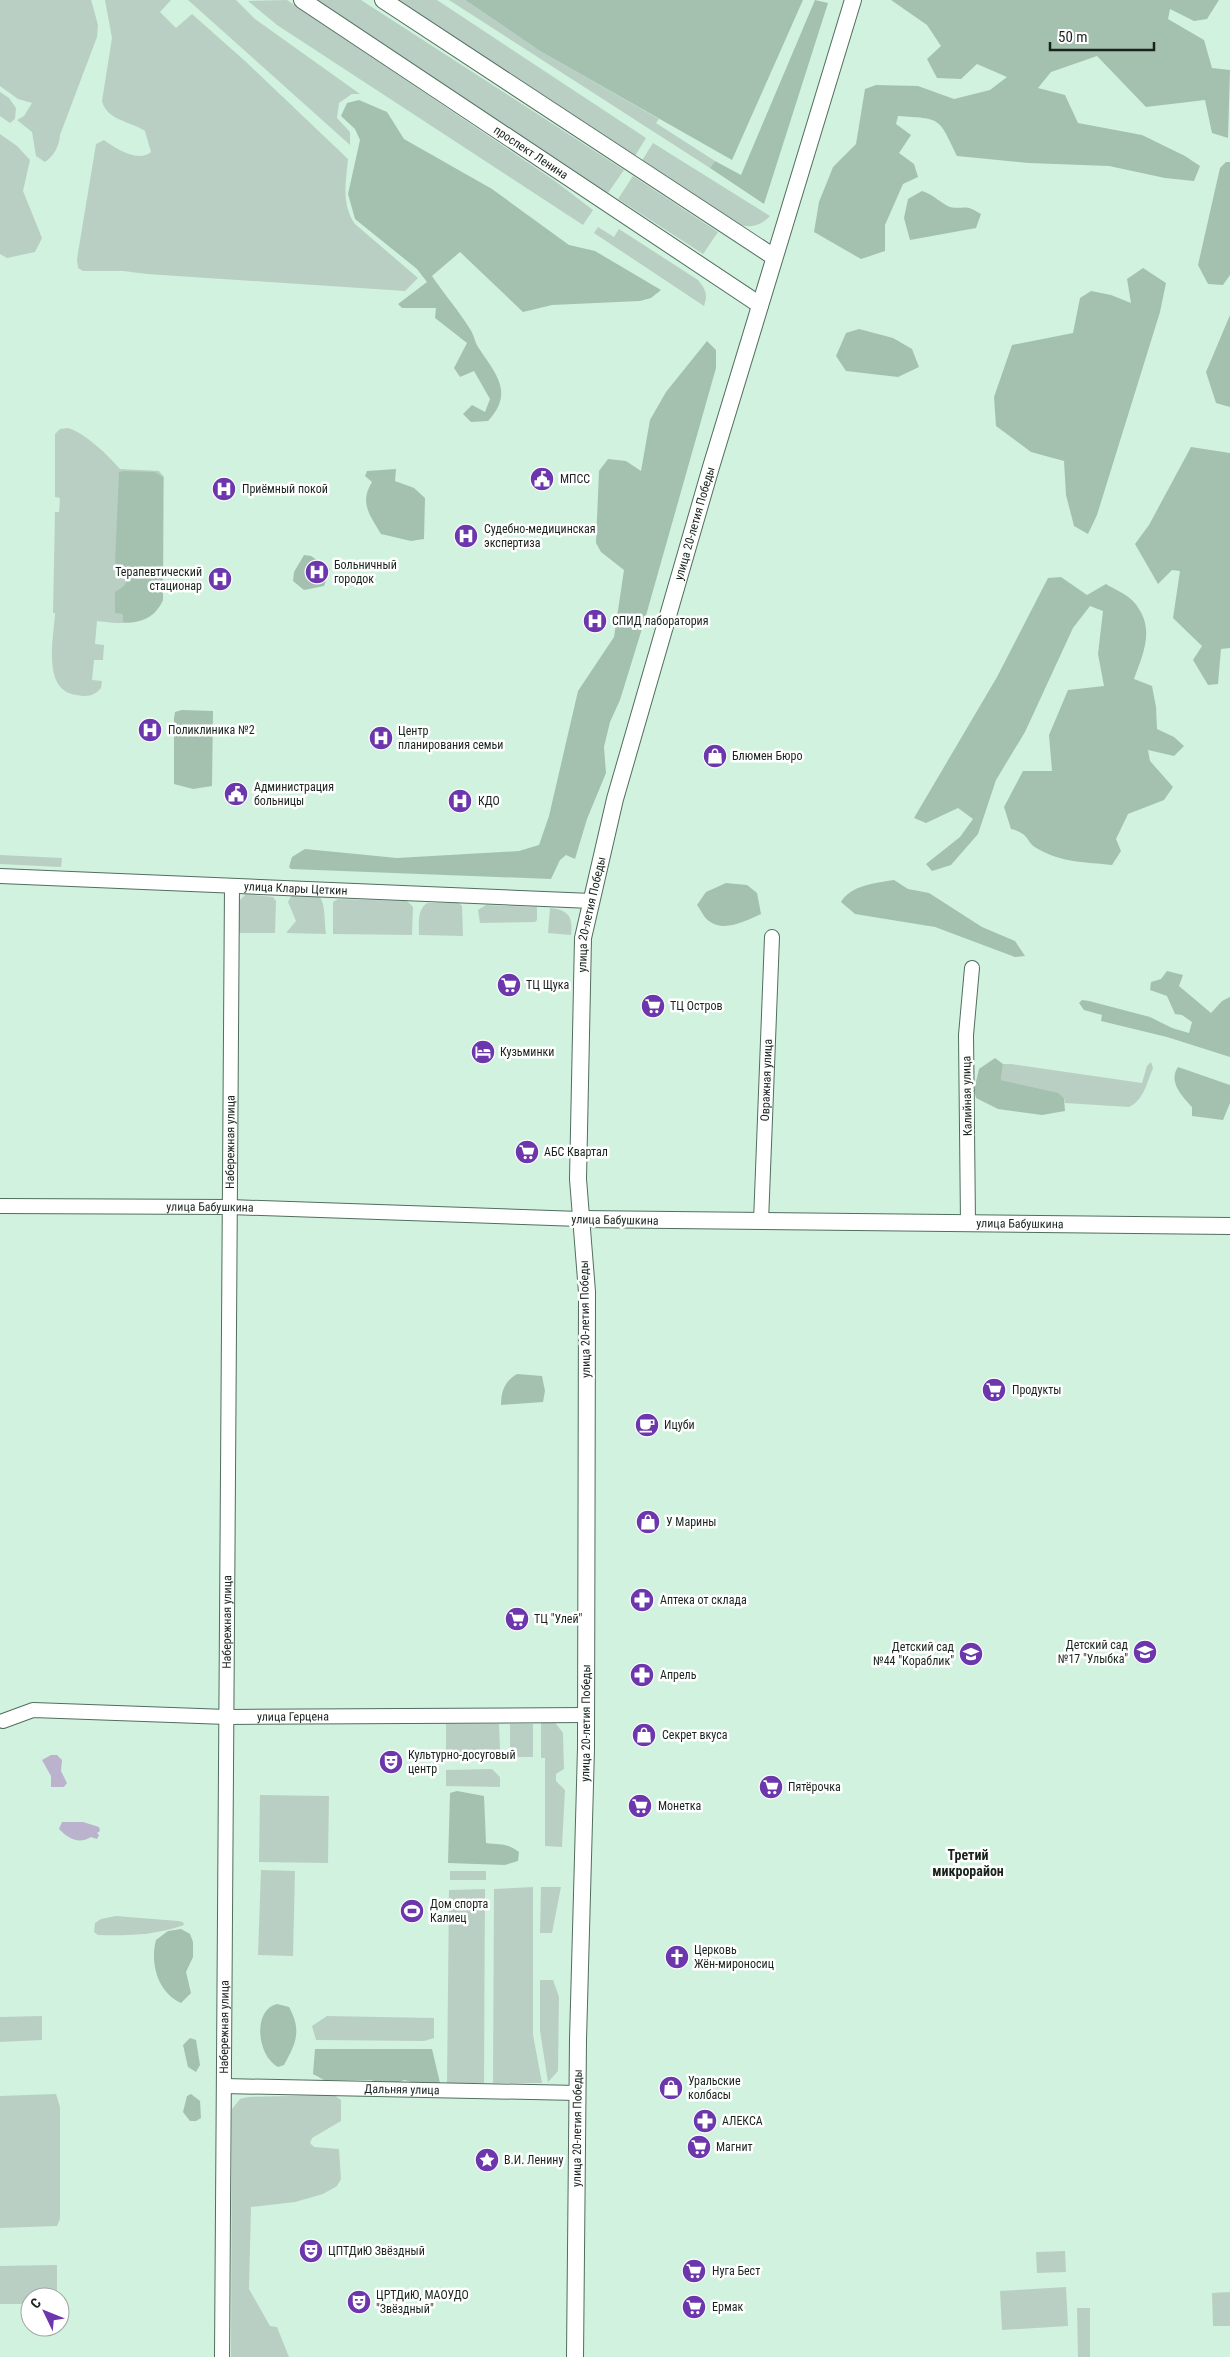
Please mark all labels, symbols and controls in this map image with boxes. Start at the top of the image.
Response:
scale bar [1050,20,1154,52]
text: 50 m [1058,28,1088,46]
street label: проспект Ленина [491,123,571,182]
street label: улица 20-летия Победы [672,465,718,582]
public building icon: МПСС [529,466,555,492]
place label: МПСС [560,472,590,486]
hospital icon: Приёмный покой [211,476,237,502]
place label: Приёмный покой [242,482,328,496]
place label: Судебно-медицинская экспертиза [484,522,596,550]
hospital icon: Судебно-медицинская экспертиза [453,523,479,549]
place label: Больничный городок [334,558,397,586]
hospital icon: Больничный городок [304,559,330,585]
place label: Терапевтический стационар [115,565,202,593]
hospital icon: Терапевтический стационар [207,566,233,592]
hospital icon: СПИД лаборатория [582,608,608,634]
place label: СПИД лаборатория [612,614,708,628]
hospital icon: Поликлиника №2 [137,717,163,743]
place label: Поликлиника №2 [168,723,255,737]
place label: Центр планирования семьи [398,724,503,752]
hospital icon: Центр планирования семьи [368,725,394,751]
shop icon: Блюмен Бюро [702,743,728,769]
place label: Блюмен Бюро [732,749,802,763]
place label: Администрация больницы [254,780,334,808]
public building icon: Администрация больницы [223,781,249,807]
hospital icon: КДО [447,788,473,814]
place label: КДО [478,794,500,808]
street label: улица 20-летия Победы [575,855,609,973]
street label: улица Клары Цеткин [244,879,348,898]
supermarket icon: ТЦ Щука [496,972,522,998]
place label: ТЦ Щука [526,978,570,992]
supermarket icon: ТЦ Остров [640,993,666,1019]
place label: ТЦ Остров [670,999,723,1013]
street label: Овражная улица [758,1038,775,1122]
hotel icon: Кузьминки [470,1039,496,1065]
place label: Кузьминки [500,1045,554,1059]
street label: Калийная улица [959,1056,975,1136]
street label: Набережная улица [223,1095,238,1189]
supermarket icon: АБС Квартал [514,1139,540,1165]
place label: АБС Квартал [544,1145,608,1159]
street label: улица Бабушкина [166,1200,254,1215]
street label: улица Бабушкина [571,1212,659,1228]
street label: улица Бабушкина [976,1216,1064,1231]
street label: улица 20-летия Победы [577,1260,593,1378]
supermarket icon: Продукты [981,1377,1007,1403]
place label: Продукты [1012,1383,1061,1397]
cafe icon: Ицуби [634,1412,660,1438]
place label: Ицуби [664,1418,695,1432]
shop icon: У Марины [635,1509,661,1535]
place label: У Марины [666,1515,716,1529]
street label: Набережная улица [220,1575,234,1669]
pharmacy icon: Аптека от склада [629,1587,655,1613]
place label: Аптека от склада [660,1593,747,1607]
supermarket icon: ТЦ "Улей" [504,1606,530,1632]
place label: ТЦ "Улей" [534,1612,583,1626]
place label: Детский сад №17 "Улыбка" [1058,1638,1129,1666]
school or university icon: Детский сад №17 "Улыбка" [1132,1639,1158,1665]
place label: Детский сад №44 "Кораблик" [873,1640,955,1668]
school or university icon: Детский сад №44 "Кораблик" [958,1641,984,1667]
pharmacy icon: Апрель [629,1662,655,1688]
street label: улица 20-летия Победы [578,1664,593,1782]
place label: Апрель [660,1668,697,1682]
street label: улица Герцена [257,1709,329,1724]
shop icon: Секрет вкуса [631,1722,657,1748]
place label: Секрет вкуса [662,1728,728,1742]
place label: Культурно-досуговый центр [408,1748,516,1776]
theatre icon: Культурно-досуговый центр [378,1749,404,1775]
supermarket icon: Пятёрочка [758,1774,784,1800]
place label: Пятёрочка [788,1780,841,1794]
supermarket icon: Монетка [627,1793,653,1819]
place label: Монетка [658,1799,702,1813]
district label: Третий микрорайон [932,1847,1004,1879]
place label: Дом спорта Калиец [430,1897,489,1925]
sports icon: Дом спорта Калиец [399,1898,425,1924]
place label: Церковь Жён-мироносиц [694,1943,774,1971]
church icon: Церковь Жён-мироносиц [664,1944,690,1970]
street label: Набережная улица [217,1980,232,2074]
street label: улица 20-летия Победы [570,2069,585,2187]
place label: Уральские колбасы [688,2074,741,2102]
shop icon: Уральские колбасы [658,2075,684,2101]
street label: Дальняя улица [364,2082,440,2097]
pharmacy icon: АЛЕКСА [692,2108,718,2134]
place label: АЛЕКСА [722,2114,763,2128]
supermarket icon: Магнит [686,2134,712,2160]
place label: Магнит [716,2140,753,2154]
place icon: В.И. Ленину [474,2147,500,2173]
place label: В.И. Ленину [504,2153,563,2167]
theatre icon: ЦПТДиЮ Звёздный [298,2238,324,2264]
place label: ЦПТДиЮ Звёздный [328,2244,425,2258]
supermarket icon: Нуга Бест [681,2258,707,2284]
place label: Нуга Бест [712,2264,760,2278]
north arrow [20,2287,70,2337]
place label: ЦРТДиЮ, МАОУДО "Звёздный" [376,2288,469,2316]
theatre icon: ЦРТДиЮ, МАОУДО "Звёздный" [346,2289,372,2315]
supermarket icon: Ермак [681,2294,707,2320]
text: С [27,2295,44,2312]
place label: Ермак [712,2300,743,2314]

